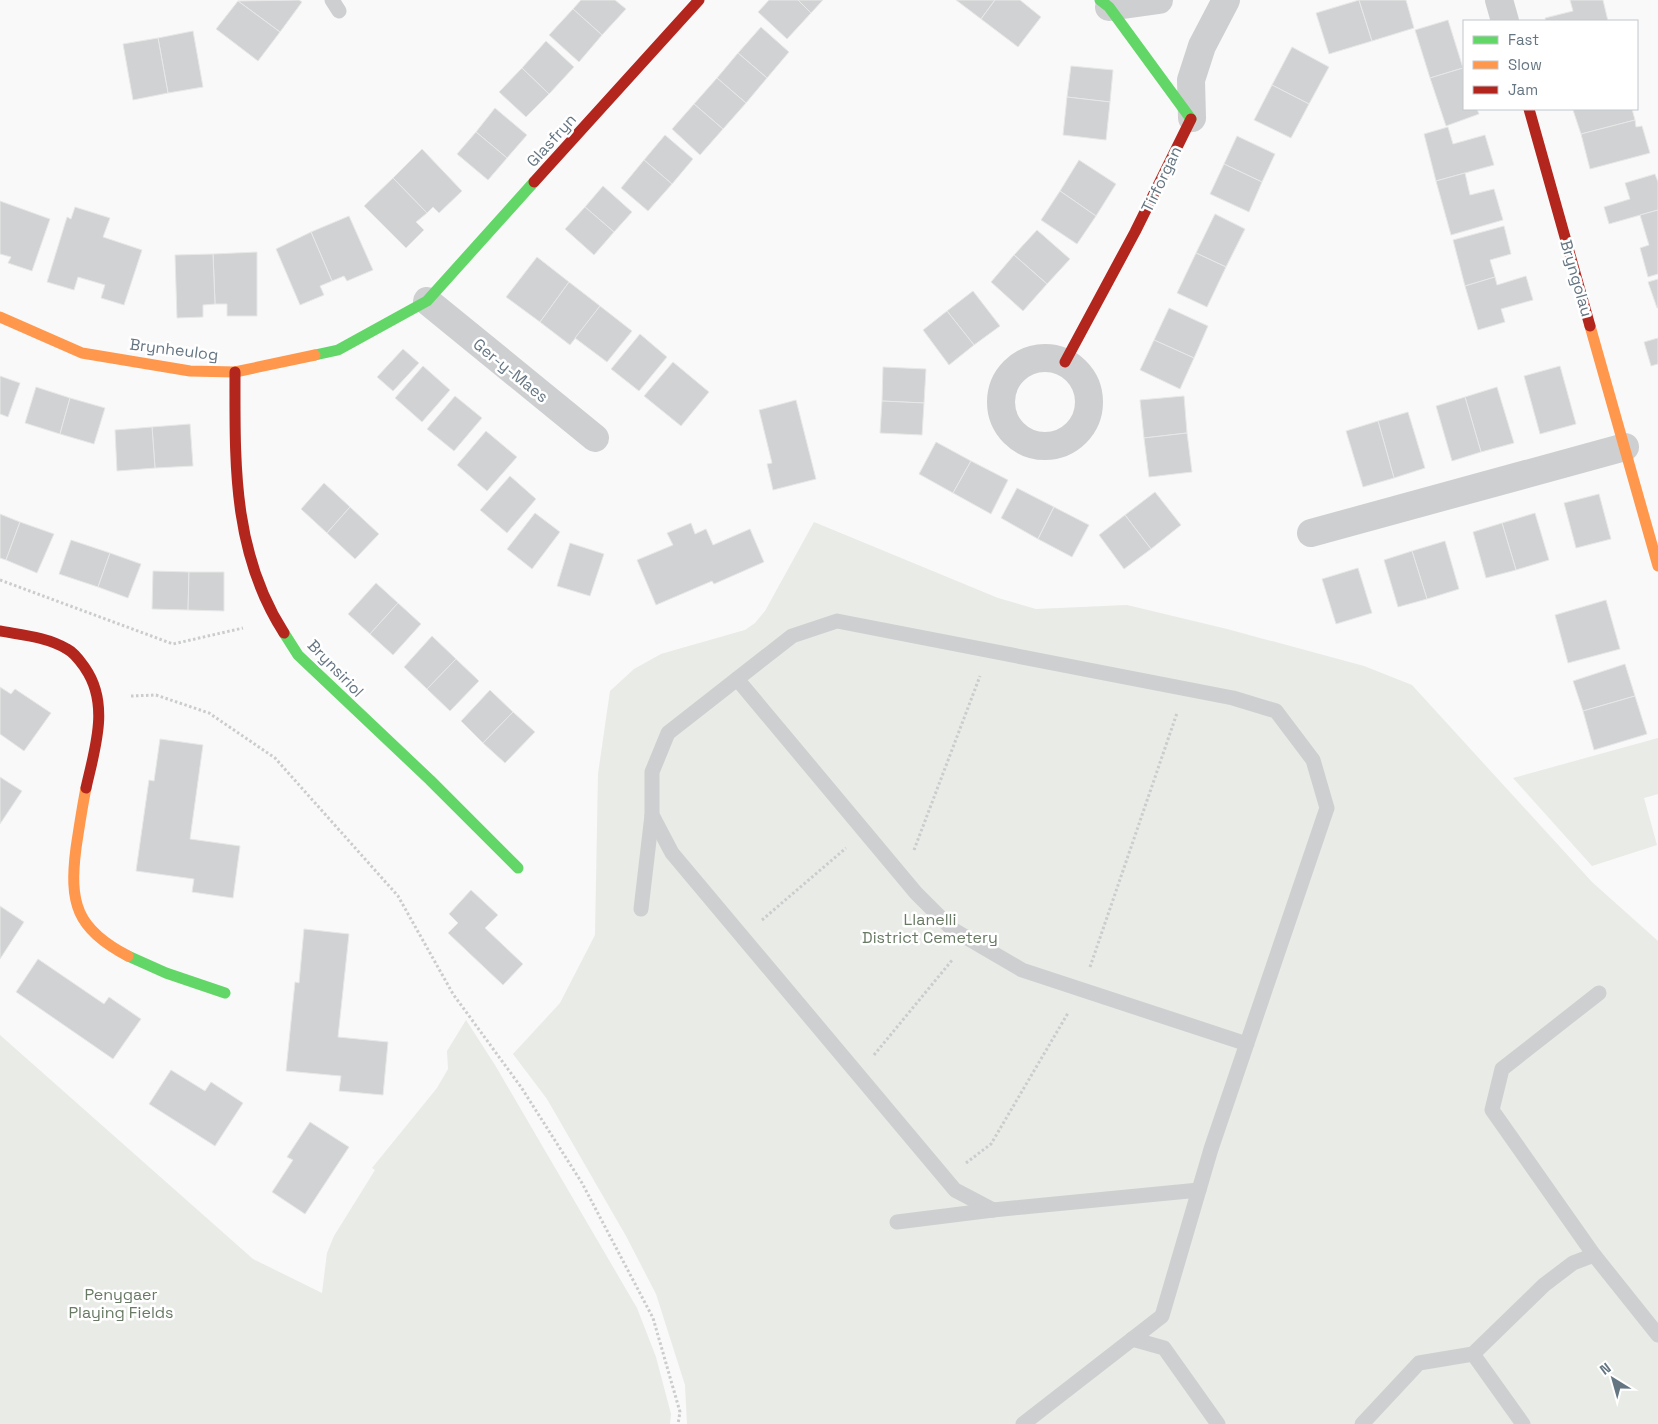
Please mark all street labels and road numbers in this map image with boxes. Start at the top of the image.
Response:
street label: Glasfryn [522,109,581,171]
street label: Tirforgan [1136,143,1186,216]
street label: Bryngolau [1556,237,1598,319]
street label: Brynheulog [128,334,220,365]
street label: Ger-y-Maes [469,334,553,407]
street label: Brynsiriol [303,635,368,702]

